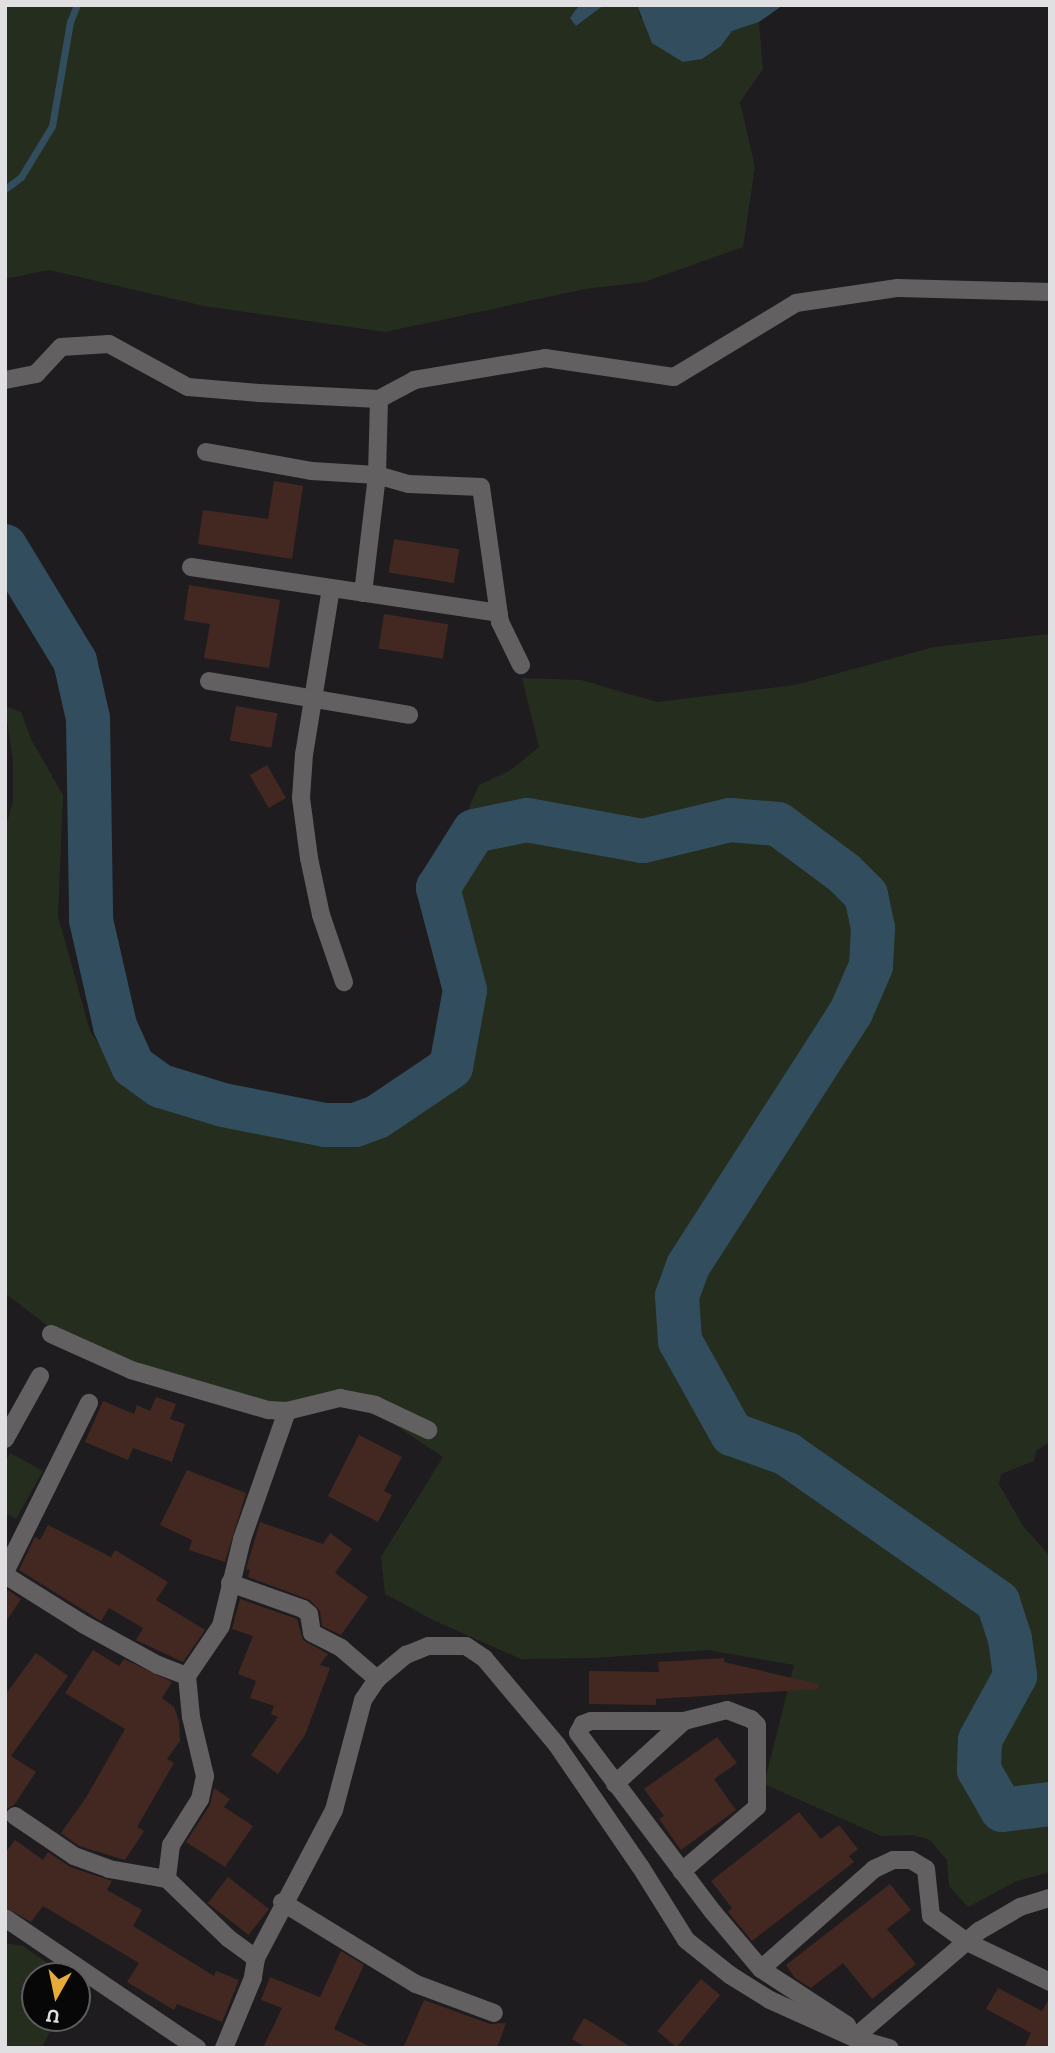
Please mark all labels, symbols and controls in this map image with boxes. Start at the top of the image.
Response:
north arrow [21,1962,91,2032]
text: U [44,2004,62,2029]

